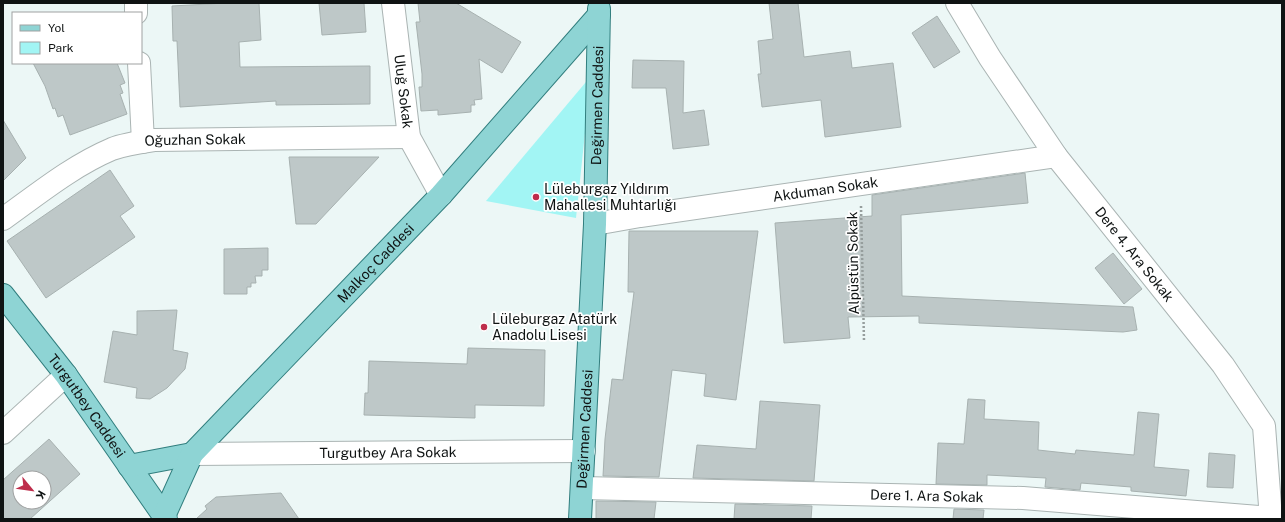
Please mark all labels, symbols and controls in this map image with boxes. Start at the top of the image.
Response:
legend [12,12,142,64]
text: Yol [48,21,65,35]
text: Park [48,41,74,55]
street label: Değirmen Caddesi [588,46,606,165]
street label: Uluğ Sokak [391,53,416,130]
street label: Oğuzhan Sokak [143,131,246,149]
street label: Akduman Sokak [772,174,879,205]
place label: Lüleburgaz Yıldırım Mahallesi Muhtarlığı [544,181,676,213]
marker: Lüleburgaz Yıldırım Mahallesi Muhtarlığı [531,192,541,202]
street label: Dere 4. Ara Sokak [1092,204,1177,305]
street label: Alpüstün Sokak [844,211,862,315]
street label: Malkoç Caddesi [334,220,417,306]
place label: Lüleburgaz Atatürk Anadolu Lisesi [492,311,617,343]
marker: Lüleburgaz Atatürk Anadolu Lisesi [479,322,489,332]
street label: Turgutbey Caddesi [45,351,129,460]
street label: Değirmen Caddesi [574,369,596,489]
street label: Turgutbey Ara Sokak [319,444,457,461]
north arrow [12,470,52,510]
street label: Dere 1. Ara Sokak [870,487,984,505]
text: K [34,488,48,501]

